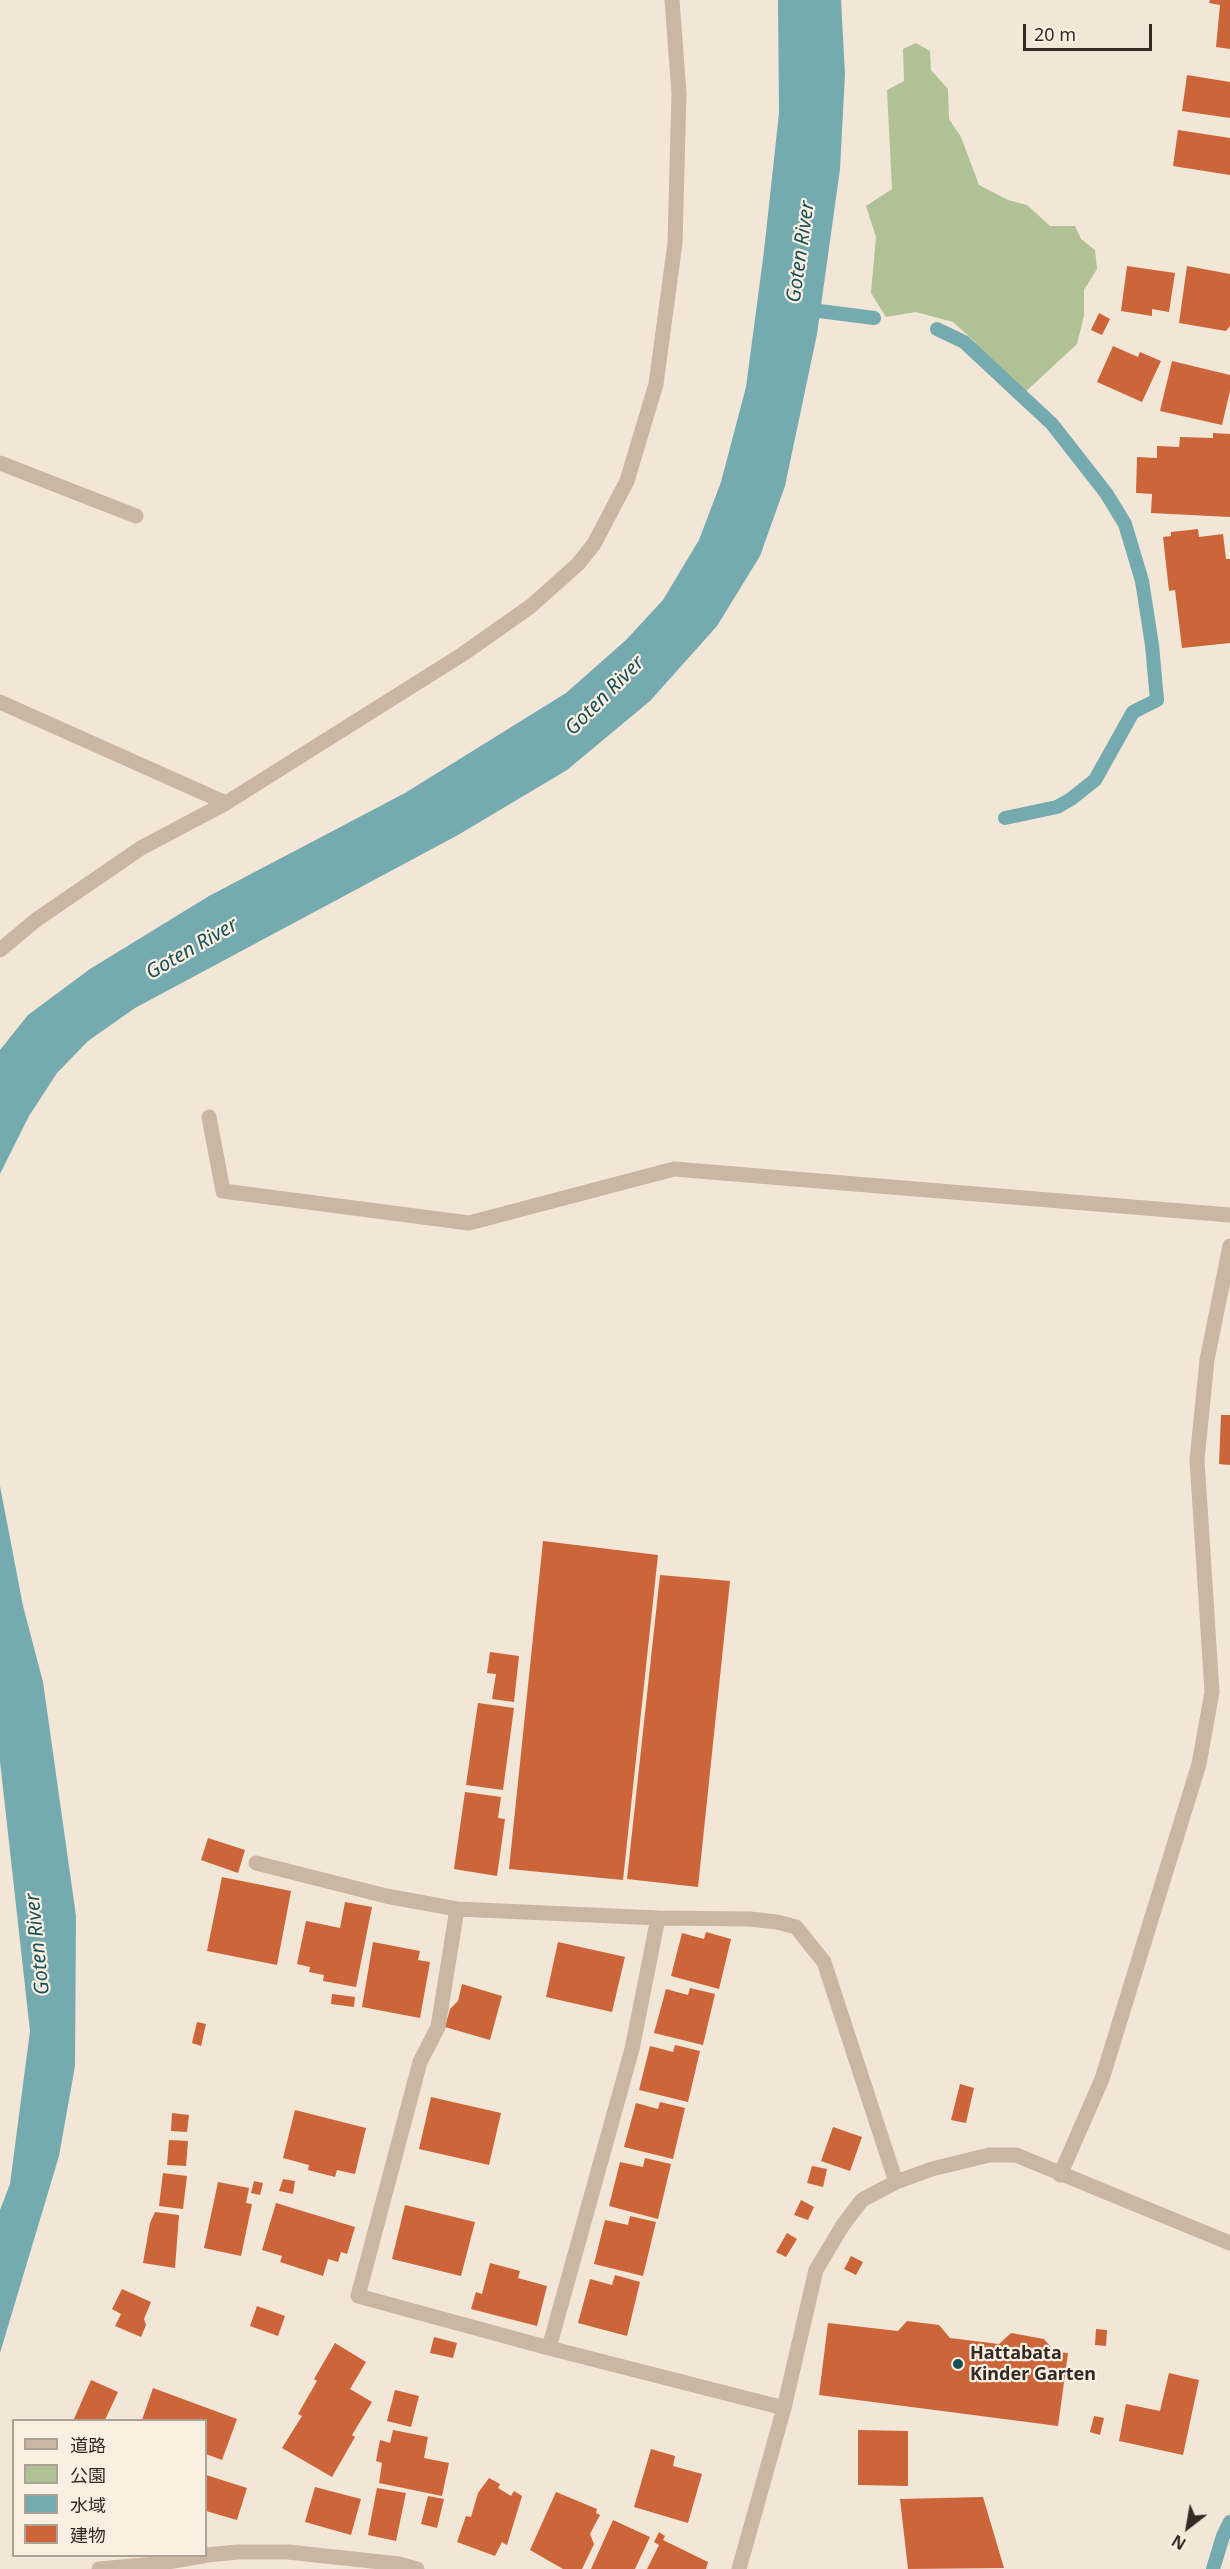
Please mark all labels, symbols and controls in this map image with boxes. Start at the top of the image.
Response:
scale bar [1026,12,1155,50]
text: 20 m [1034,22,1076,46]
water label: Goten River [782,200,820,304]
water label: Goten River [560,651,650,741]
water label: Goten River [142,913,242,985]
water label: Goten River [21,1892,55,1996]
place label: Hattabata Kinder Garten [970,2343,1096,2386]
marker: Hattabata Kinder Garten [951,2357,965,2371]
legend [12,2419,207,2557]
text: 道路 [70,2433,106,2457]
text: 公園 [70,2463,106,2487]
text: 水域 [70,2493,106,2517]
north arrow [1158,2497,1218,2557]
text: 建物 [70,2523,106,2547]
text: N [1167,2530,1190,2555]

